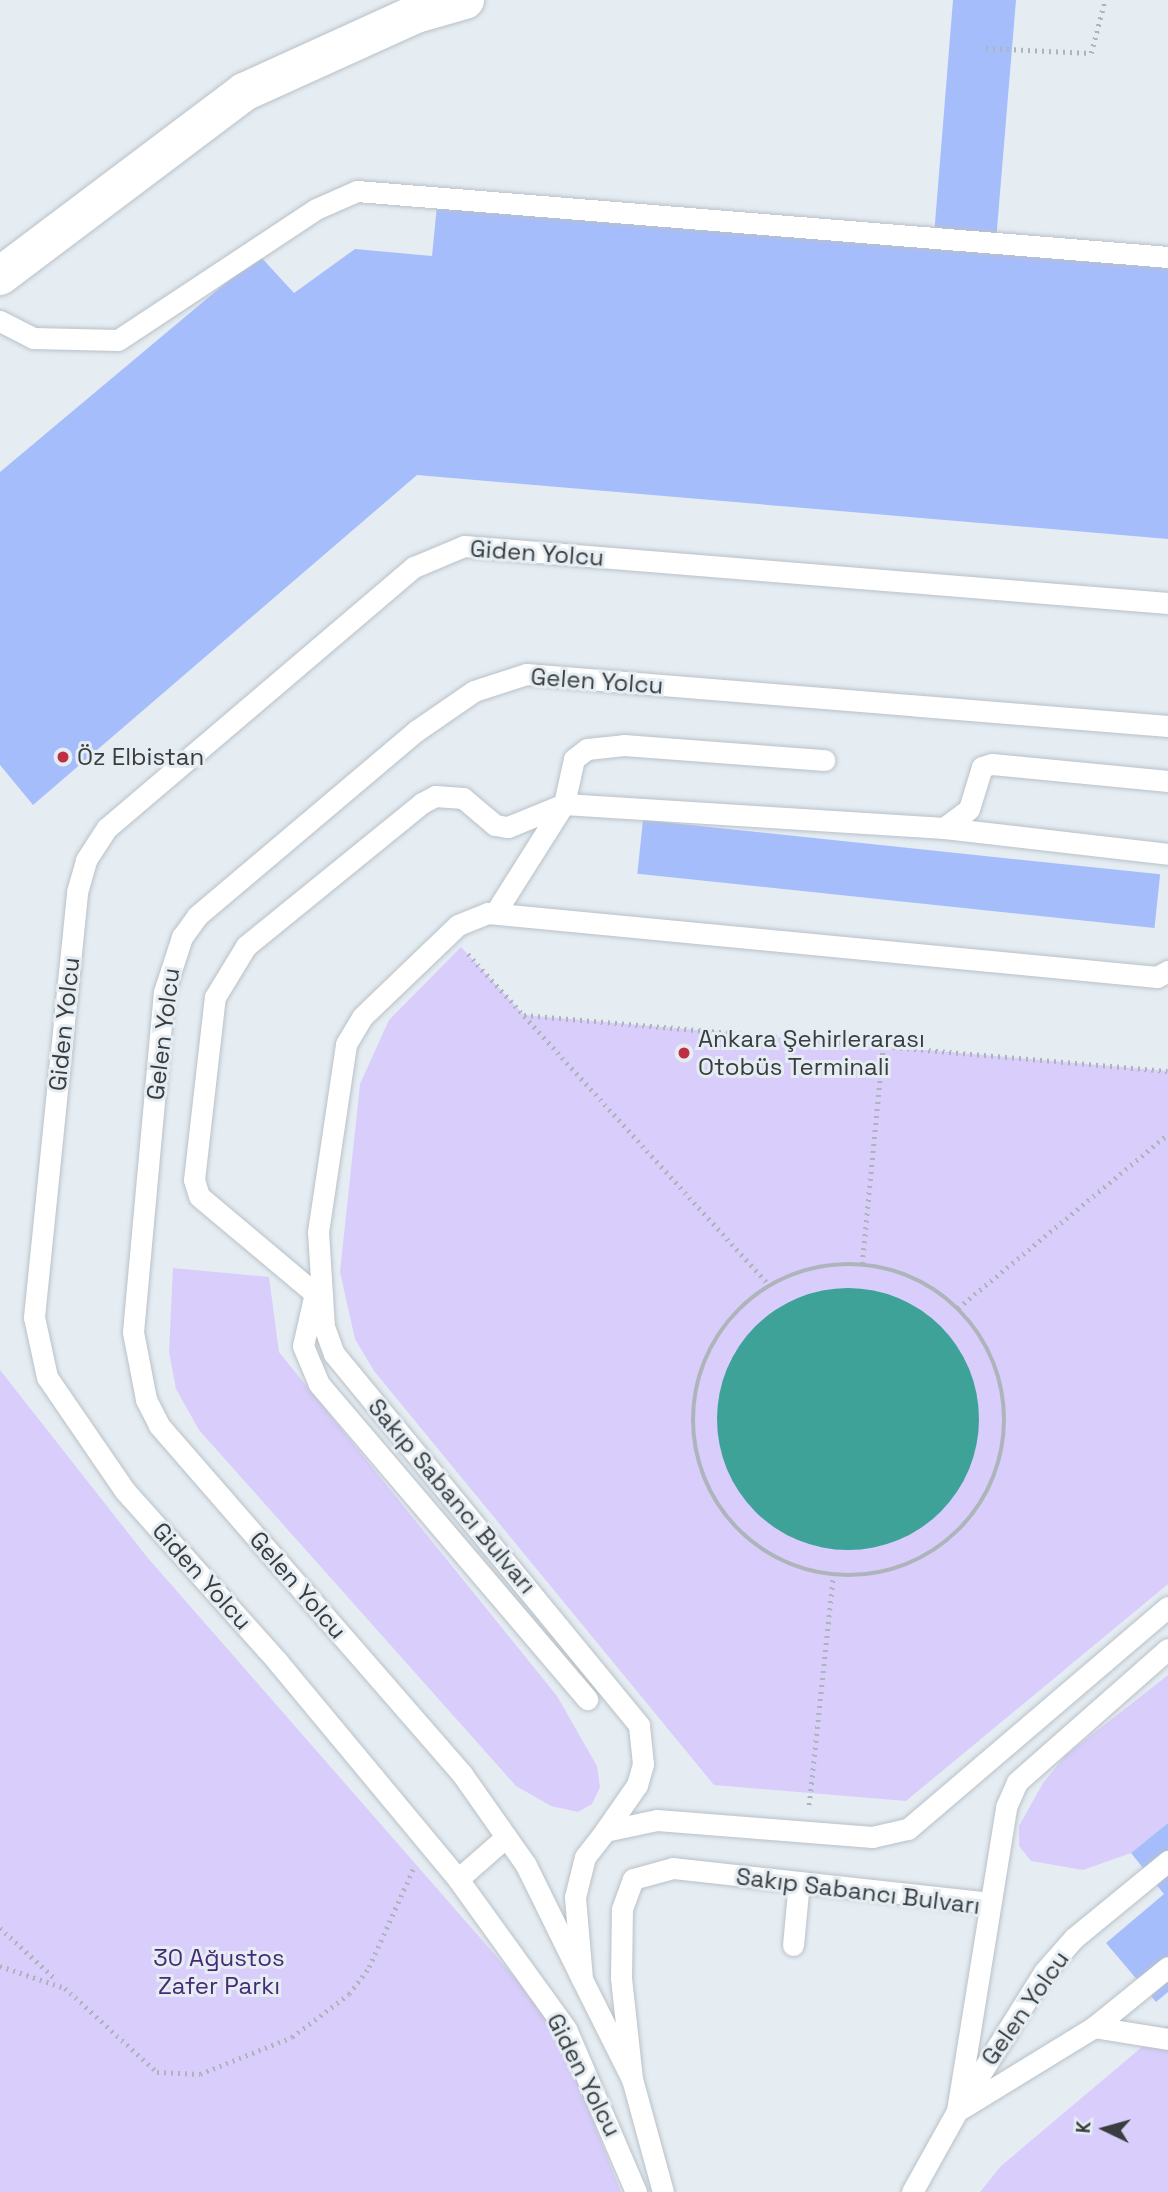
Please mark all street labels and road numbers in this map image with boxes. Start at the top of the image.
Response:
street label: Giden Yolcu [469,534,605,572]
street label: Gelen Yolcu [529,662,665,700]
street label: Giden Yolcu [43,956,85,1092]
street label: Gelen Yolcu [141,966,185,1102]
street label: Sakıp Sabancı Bulvarı [362,1393,542,1599]
street label: Giden Yolcu [146,1516,258,1636]
street label: Gelen Yolcu [243,1525,353,1645]
street label: Sakıp Sabancı Bulvarı [734,1862,982,1920]
street label: Gelen Yolcu [975,1945,1075,2071]
street label: Giden Yolcu [541,2009,627,2141]

